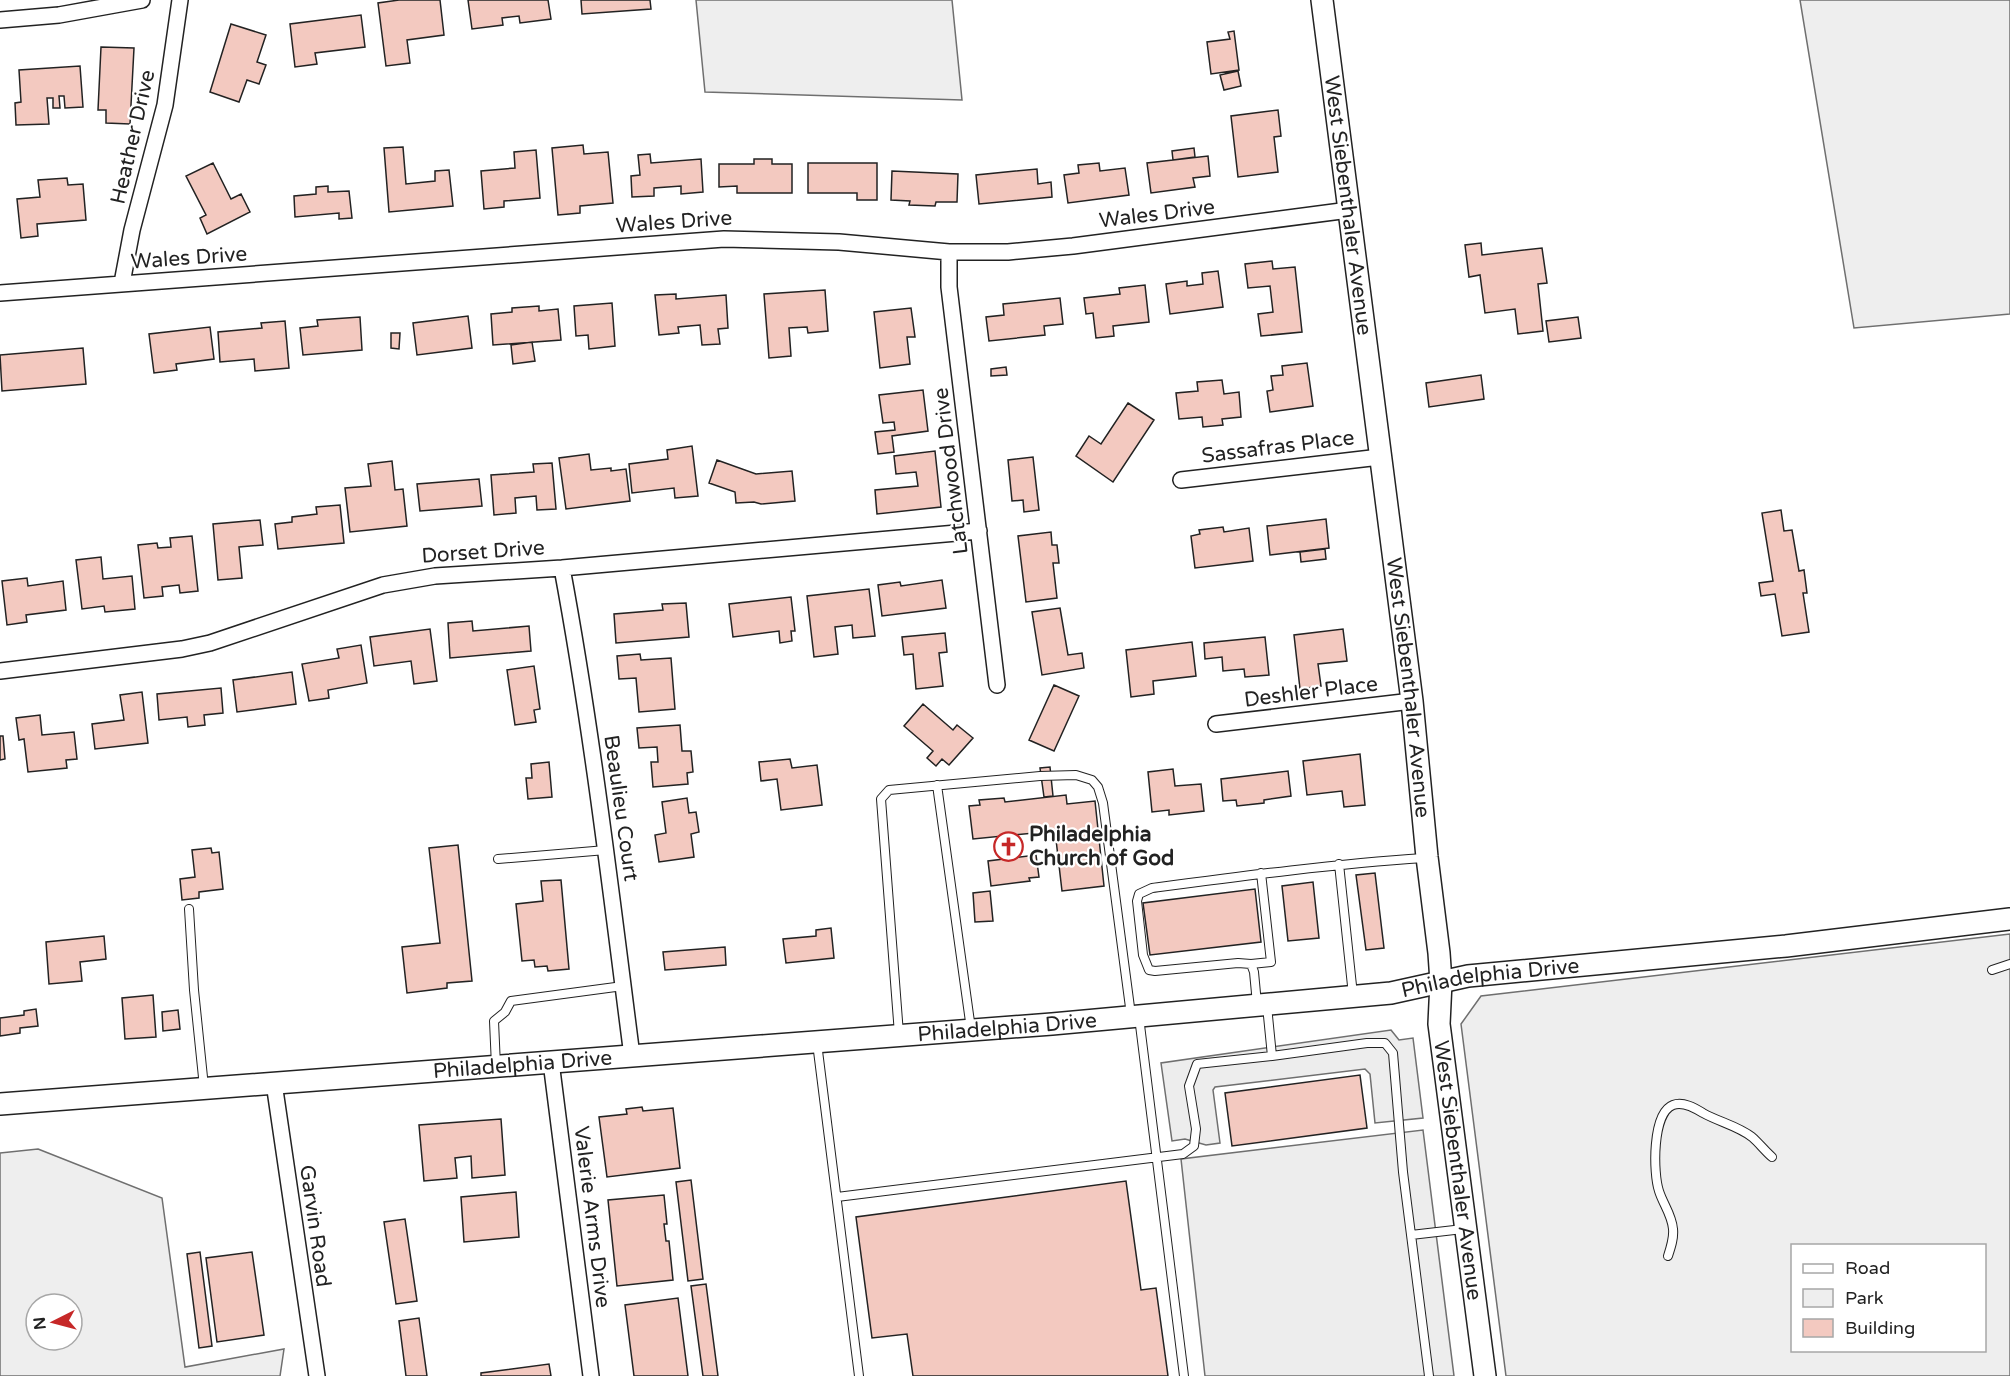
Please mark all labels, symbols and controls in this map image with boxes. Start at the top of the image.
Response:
street label: Heather Drive [105,67,161,207]
street label: West Siebenthaler Avenue [1319,74,1377,337]
street label: Wales Drive [1098,194,1216,234]
street label: Wales Drive [615,205,733,239]
street label: Wales Drive [130,241,248,275]
street label: Latchwood Drive [928,386,974,556]
street label: Sassafras Place [1200,425,1356,469]
street label: Dorset Drive [421,535,546,569]
street label: West Siebenthaler Avenue [1381,556,1436,819]
street label: Deshler Place [1243,671,1380,713]
street label: Beaulieu Court [598,733,644,883]
place label: Philadelphia Church of God [1029,822,1174,871]
church icon: Philadelphia Church of God [992,830,1024,862]
street label: Philadelphia Drive [1399,953,1580,1003]
street label: Philadelphia Drive [917,1007,1098,1047]
street label: West Siebenthaler Avenue [1429,1039,1488,1302]
street label: Philadelphia Drive [432,1045,613,1084]
street label: Valerie Arms Drive [568,1125,616,1309]
street label: Garvin Road [294,1163,336,1289]
legend [1791,1244,1986,1352]
text: Road [1845,1257,1890,1279]
text: Park [1845,1287,1884,1309]
north arrow [24,1292,84,1352]
text: N [29,1316,51,1331]
text: Building [1845,1317,1915,1339]

